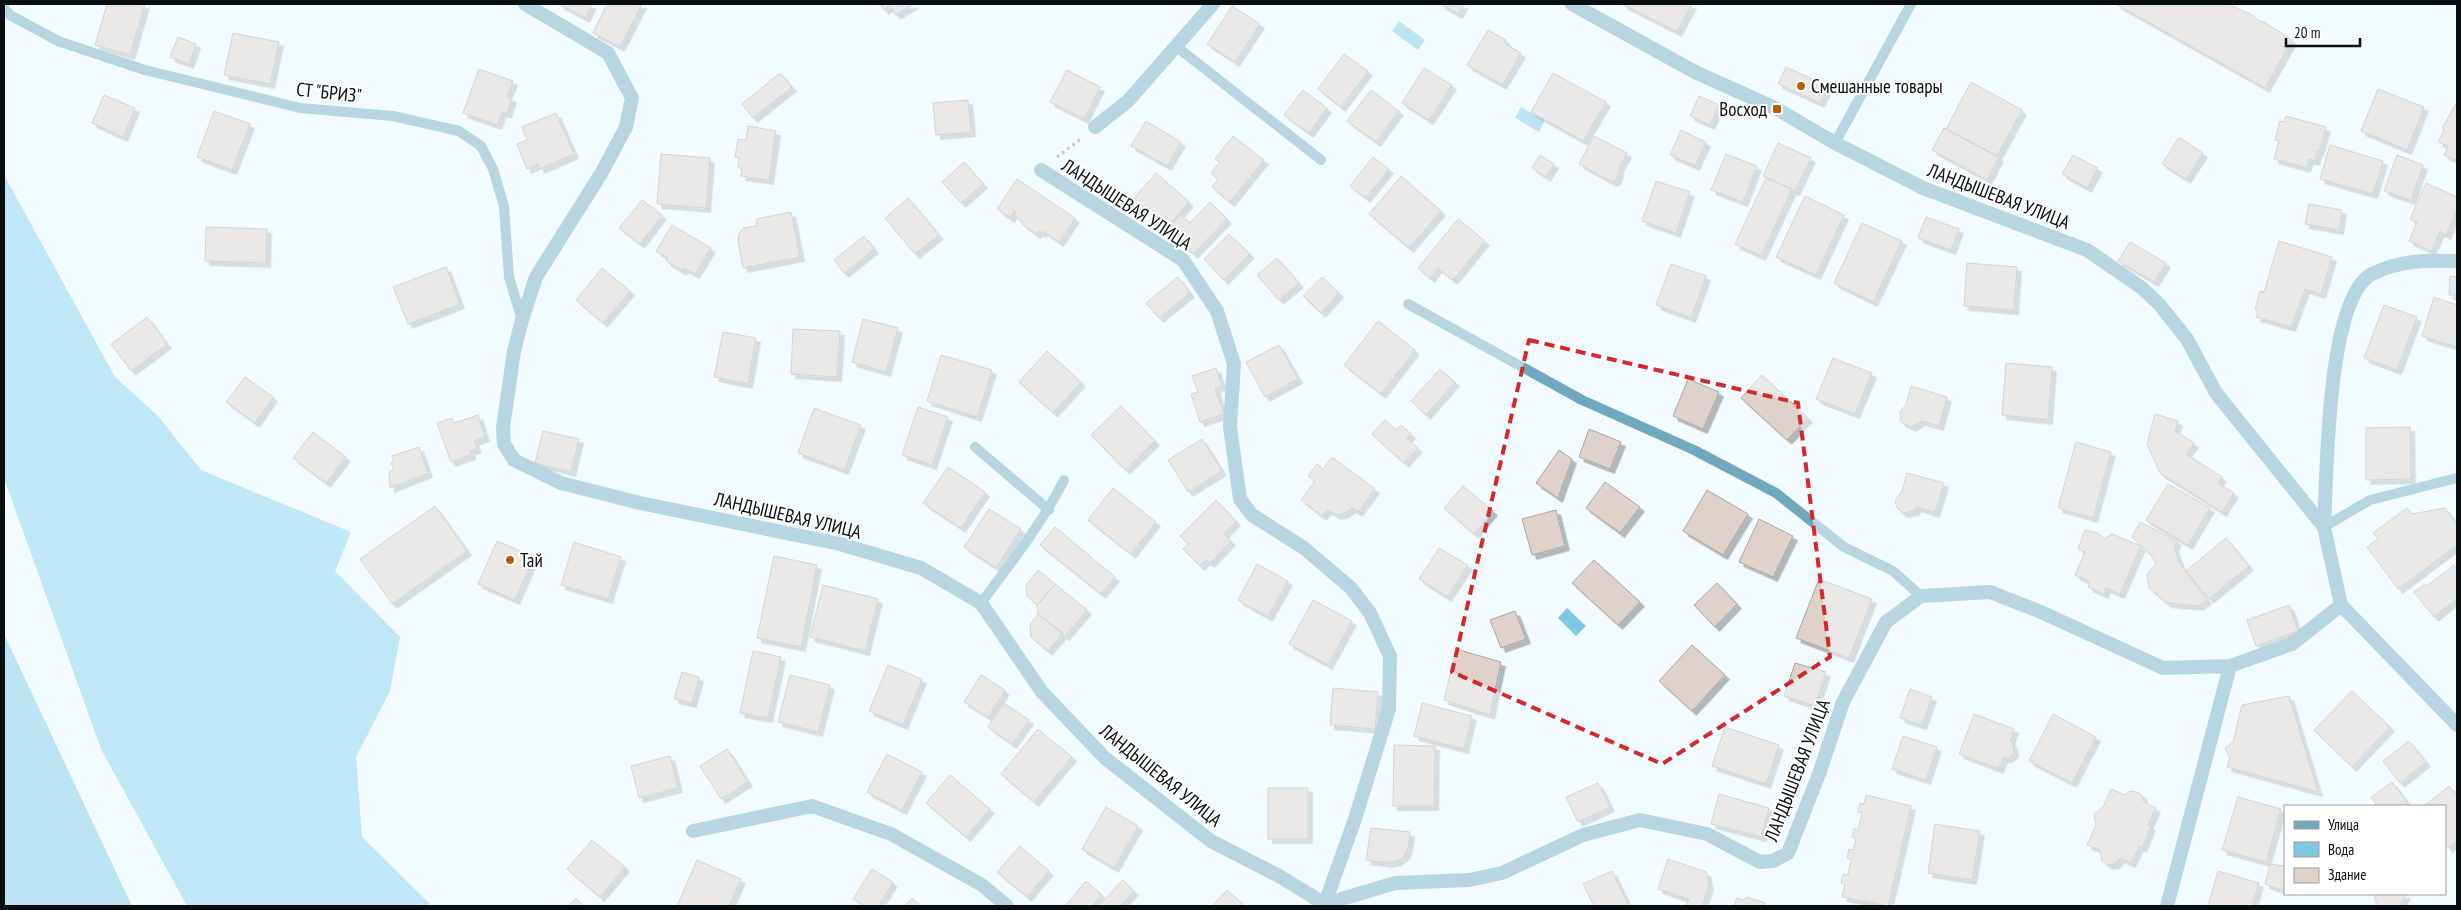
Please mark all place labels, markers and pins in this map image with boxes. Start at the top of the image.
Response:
place label: Смешанные товары [1811,74,1943,98]
marker: Смешанные товары [1795,80,1807,92]
place label: Восход [1719,97,1768,121]
marker: Восход [1771,103,1783,115]
place label: Тай [520,548,543,572]
marker: Тай [504,554,516,566]

